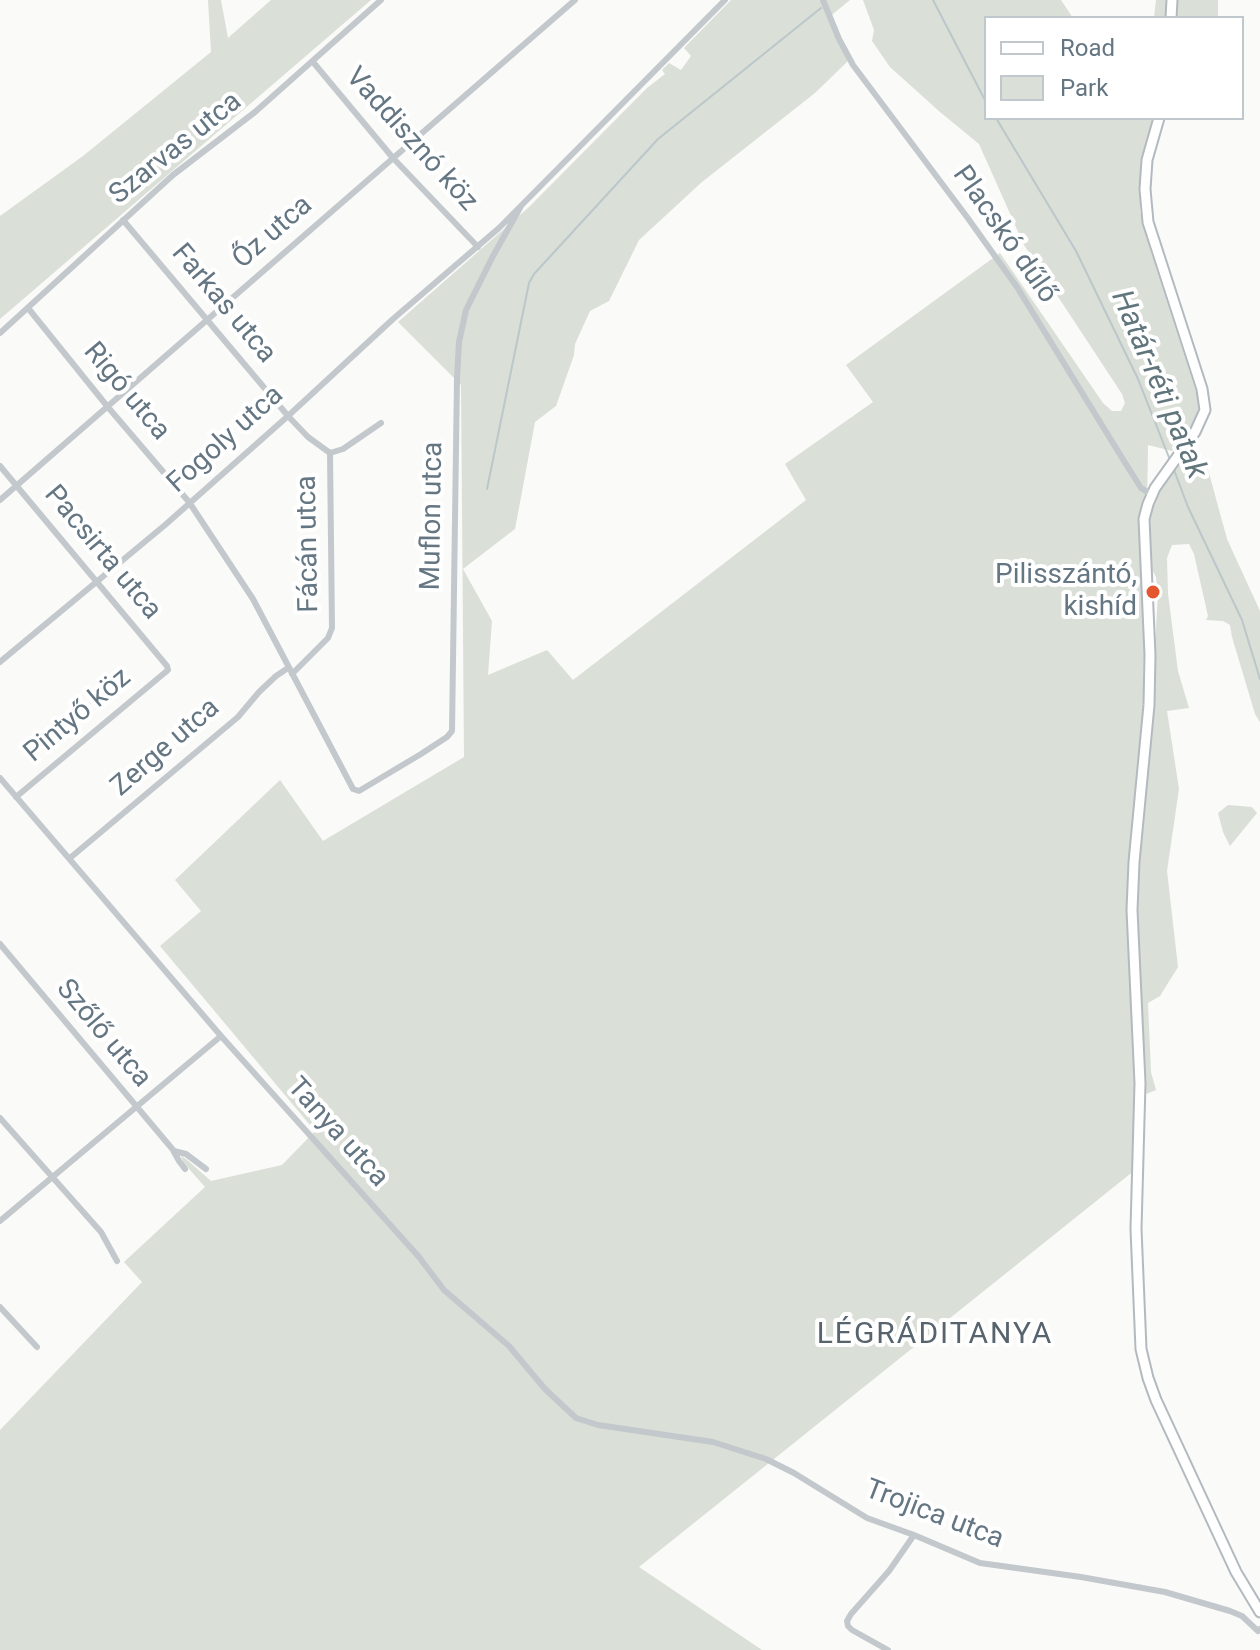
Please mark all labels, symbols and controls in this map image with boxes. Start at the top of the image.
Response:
legend [984,16,1244,120]
text: Road [1060,34,1115,62]
street label: Vaddisznó köz [338,61,484,219]
text: Park [1060,74,1108,102]
street label: Szarvas utca [103,86,249,212]
street label: Placskó dűlő [944,160,1064,310]
street label: Őz utca [226,189,320,277]
street label: Farkas utca [164,238,282,370]
water label: Határ-réti patak [1102,285,1214,485]
street label: Rigó utca [75,336,177,448]
street label: Fogoly utca [161,379,291,501]
street label: Muflon utca [415,441,451,591]
street label: Fácán utca [291,475,327,613]
street label: Pacsirta utca [36,479,168,627]
place label: Pilisszántó, kishíd [995,559,1137,625]
marker: Pilisszántó, kishíd [1144,583,1162,601]
street label: Pintyő köz [18,662,138,770]
street label: Zerge utca [105,692,227,804]
street label: Szőlő utca [48,973,158,1095]
street label: Tanya utca [279,1071,395,1195]
district label: LÉGRÁDITANYA [817,1317,1053,1353]
street label: Trojica utca [860,1473,1008,1557]

